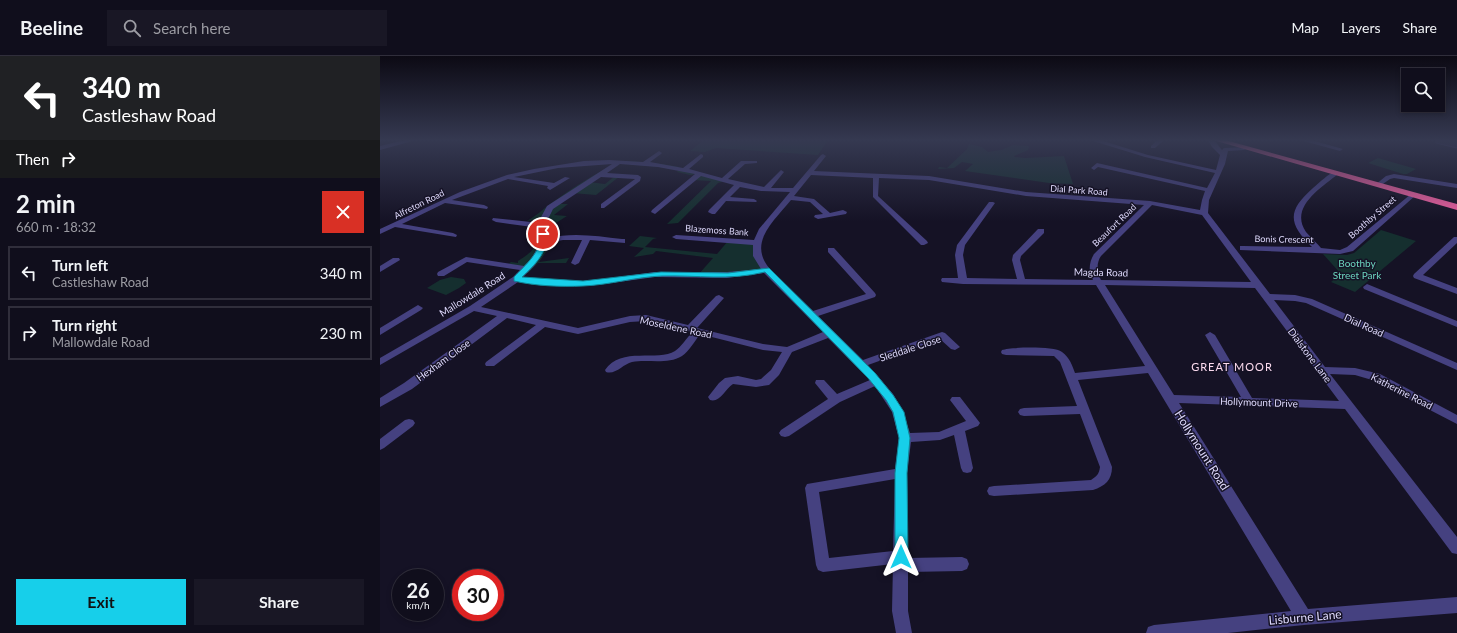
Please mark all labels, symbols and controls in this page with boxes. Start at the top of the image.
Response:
search box [107,10,387,46]
text: Beeline [20,16,83,39]
icon: search [121,17,143,39]
text: Search here [153,19,230,37]
text: Map [1291,19,1319,36]
text: Layers [1341,19,1381,36]
text: Share [1403,19,1437,36]
map controls [1401,68,1445,112]
button: search [1401,68,1445,112]
text: 340 m [82,70,161,104]
icon: left [16,72,68,124]
text: Castleshaw Road [82,104,216,126]
icon: right [57,148,79,170]
text: Then [16,150,49,168]
street label: Dial Park Road [1050,183,1108,197]
street label: Alfreton Road [392,187,446,221]
text: 2 min [16,189,76,218]
button: close [322,191,364,233]
street label: Boothby Street [1346,193,1399,241]
street label: Beaufort Road [1090,201,1138,249]
pin [526,217,560,251]
text: 660 m · 18:32 [16,219,96,235]
street label: Blazemoss Bank [685,222,749,238]
icon: arrive [532,223,554,245]
street label: Bonis Crescent [1254,233,1314,245]
text: Turn left [52,256,108,274]
park label: Boothby Street Park [1333,257,1382,281]
icon: left [18,262,40,284]
text: 340 m [320,264,362,282]
street label: Magda Road [1074,266,1128,278]
street label: Mallowdale Road [437,269,507,319]
text: Castleshaw Road [52,274,149,290]
street label: Dial Road [1342,311,1386,339]
street label: Moseldene Road [639,314,713,340]
text: Turn right [52,316,117,334]
icon: right [18,322,40,344]
text: 230 m [320,324,362,342]
street label: Dialstone Lane [1286,325,1334,385]
street label: Sleddale Close [878,332,942,364]
text: Mallowdale Road [52,334,150,350]
street label: Hexham Close [414,337,472,383]
district label: GREAT MOOR [1191,360,1273,373]
street label: Katherine Road [1369,370,1435,412]
street label: Hollymount Drive [1220,395,1298,409]
street label: Hollymount Road [1171,407,1233,493]
position arrow [880,536,922,578]
speed limit sign: 30 [452,569,504,621]
text: 26 [406,578,430,602]
button: Exit [16,579,186,625]
button: Share [194,579,364,625]
text: km/h [406,599,430,611]
street label: Lisburne Lane [1268,606,1342,628]

